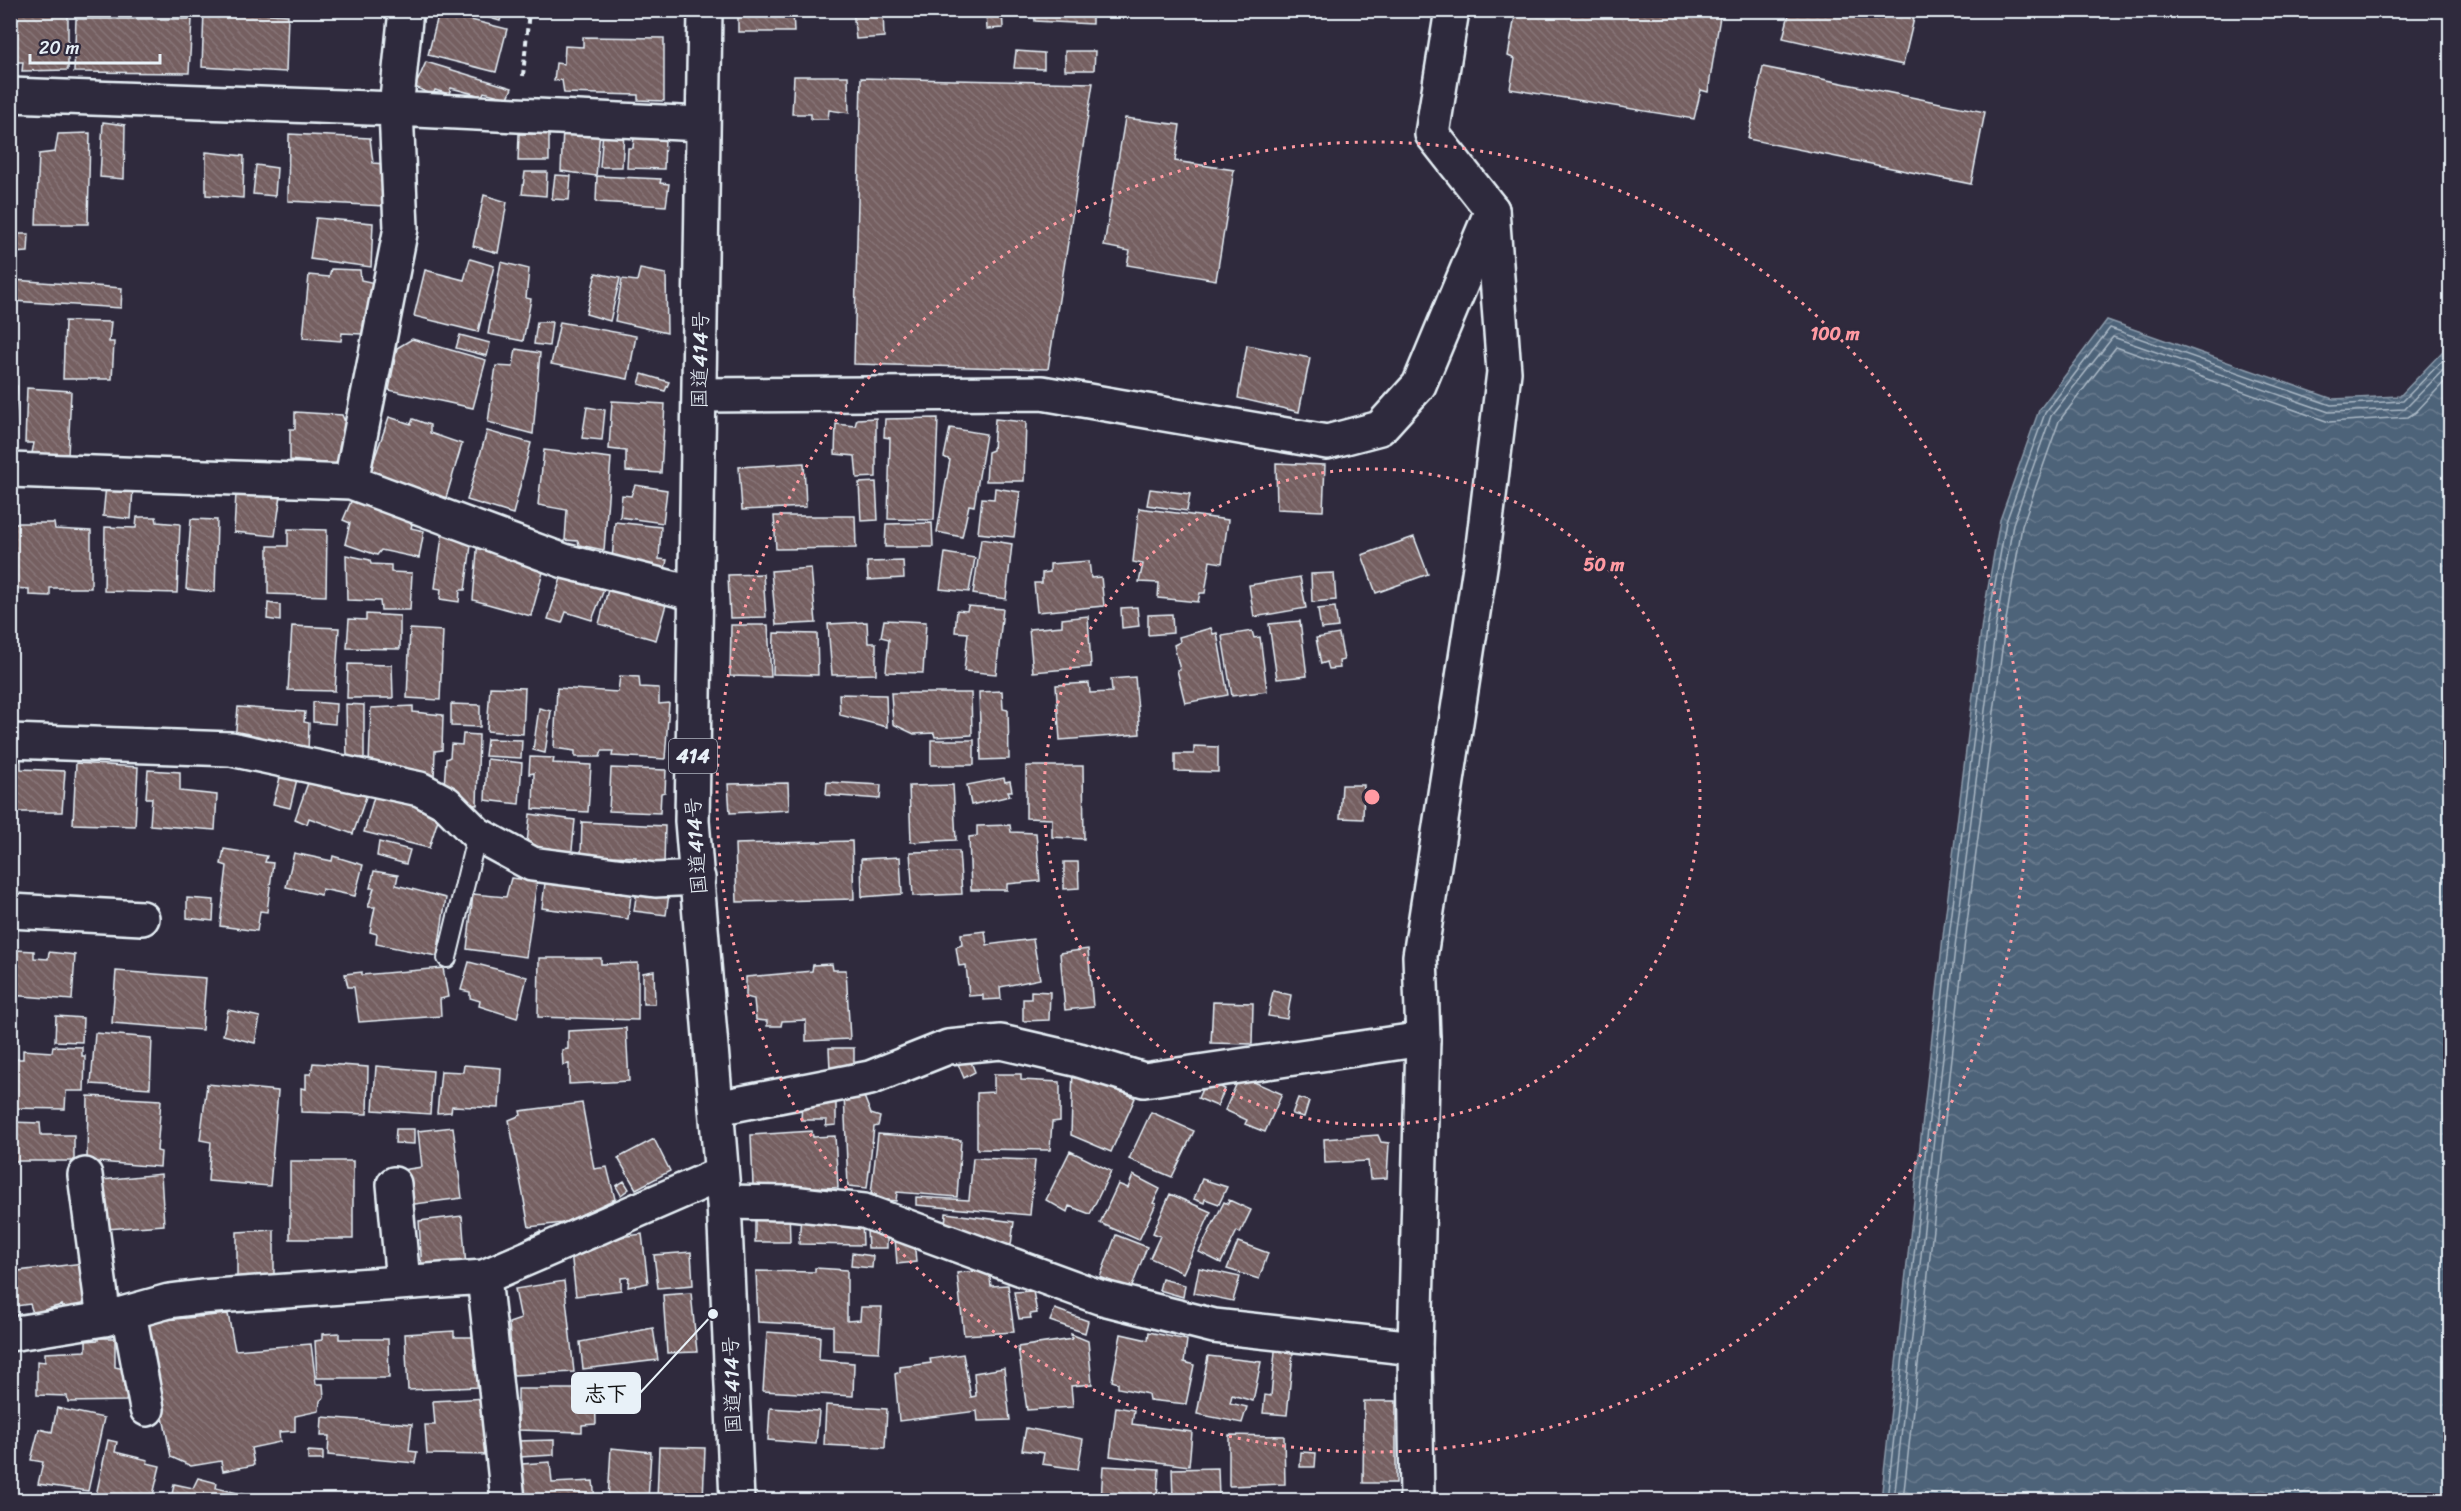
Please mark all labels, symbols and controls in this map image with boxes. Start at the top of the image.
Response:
scale bar [30,27,160,65]
text: 20 m [39,32,79,64]
street label: 国道414号 [680,311,720,409]
text: 100 m [1811,318,1860,350]
text: 50 m [1584,549,1625,581]
road number: 414 [669,739,717,773]
centre of rings [1362,787,1382,807]
street label: 国道414号 [674,796,718,896]
street label: 国道414号 [711,1335,753,1435]
callout: 志下 [572,1373,640,1413]
text: 志下 [584,1374,628,1413]

